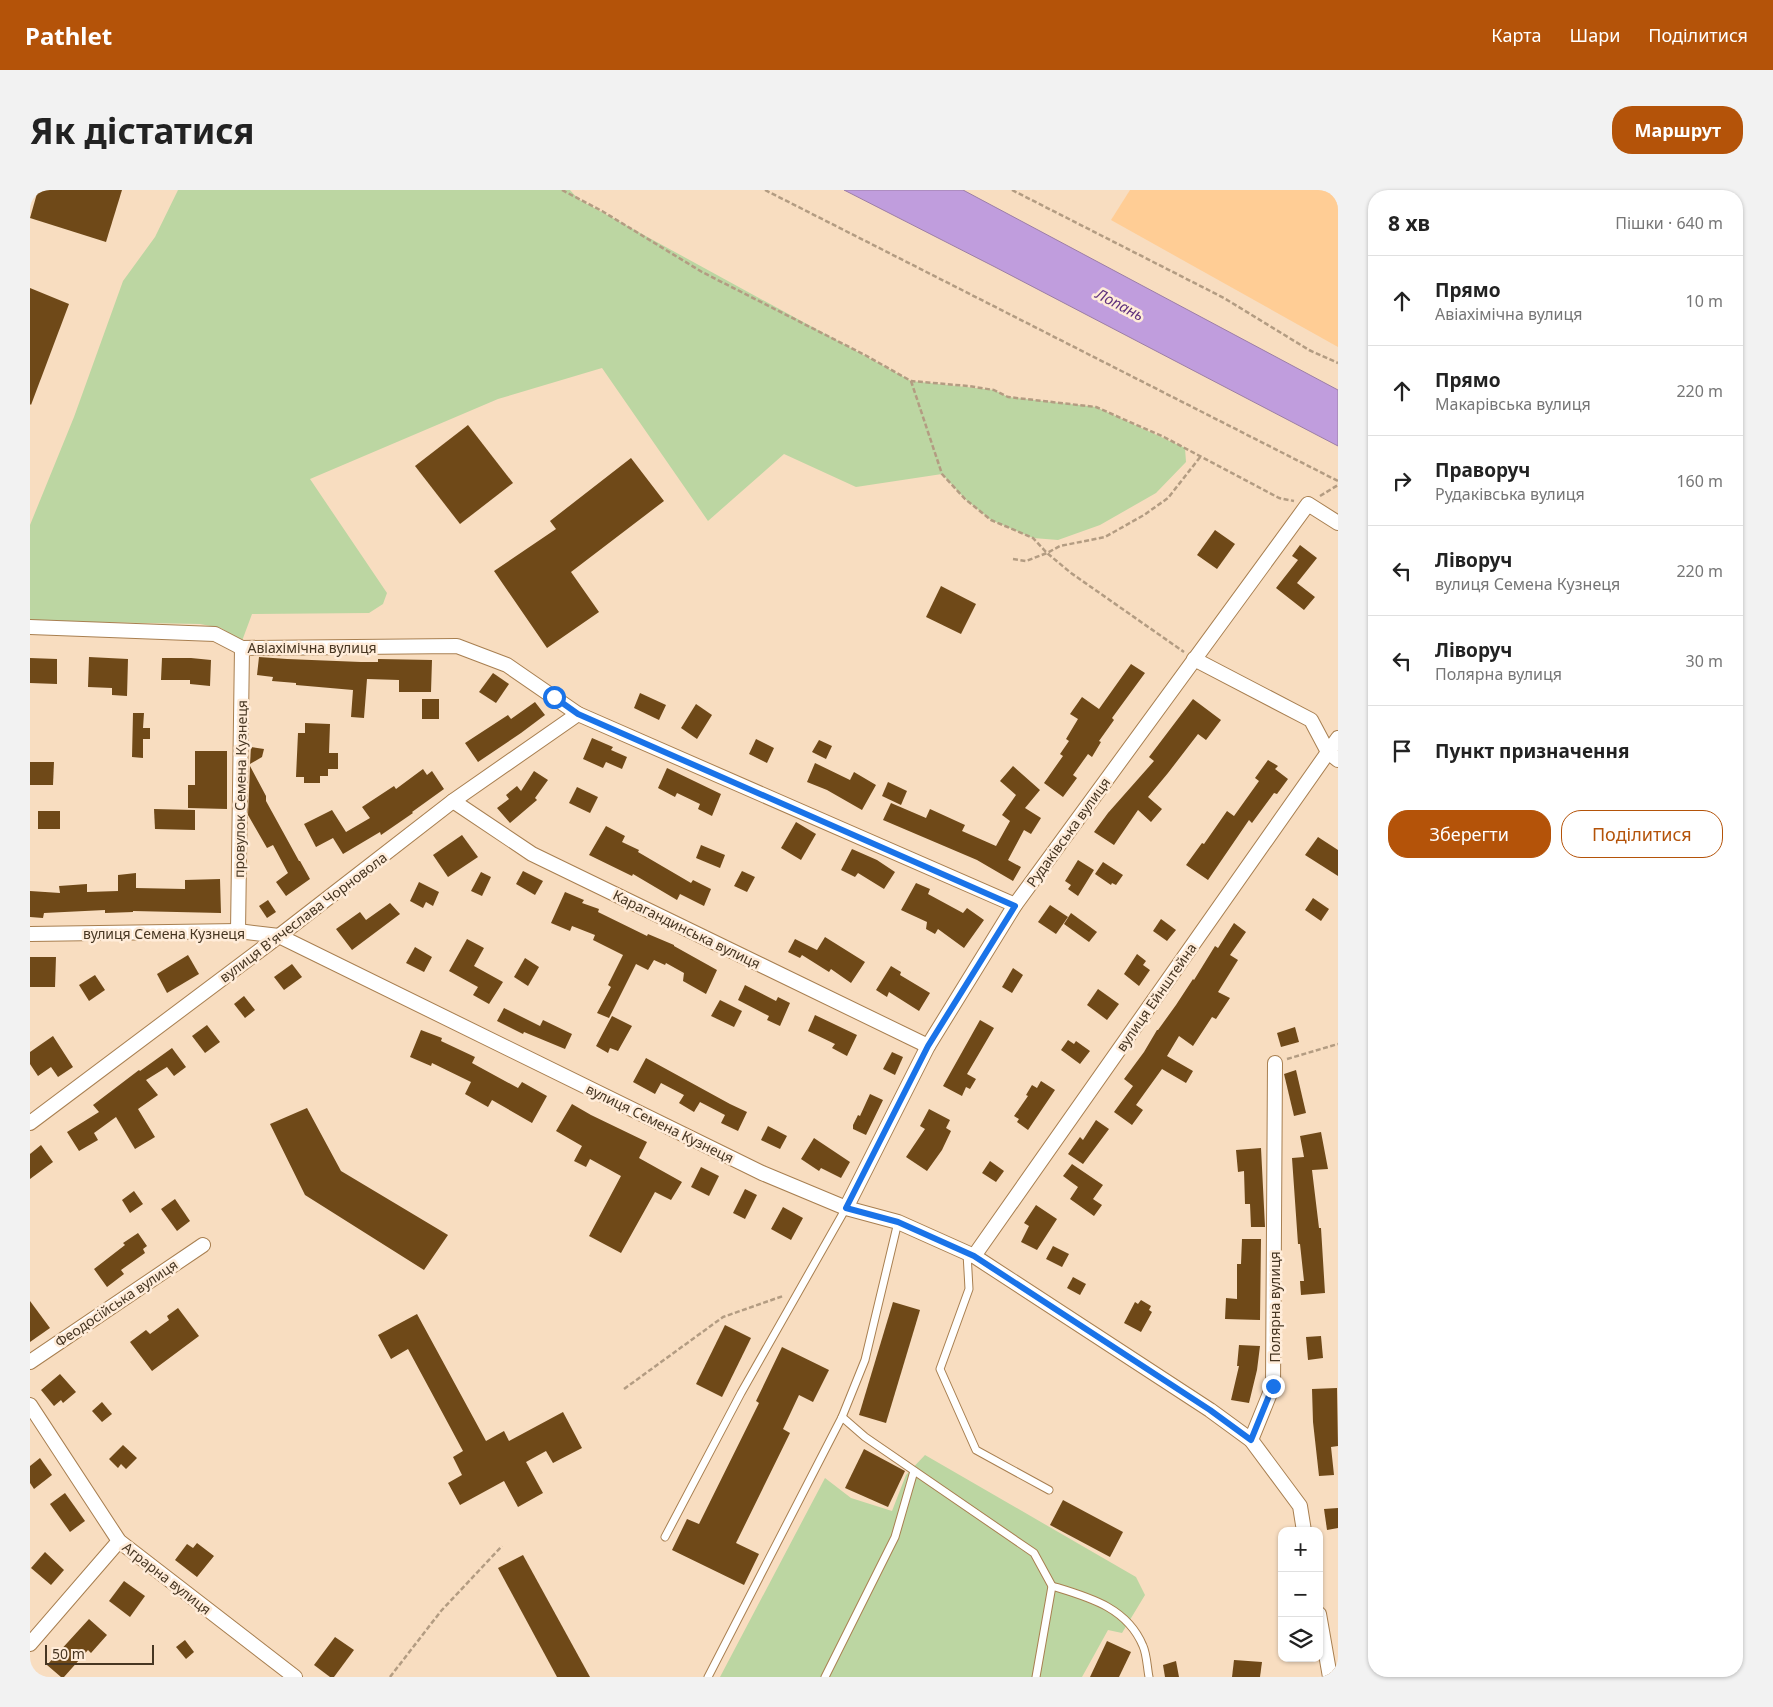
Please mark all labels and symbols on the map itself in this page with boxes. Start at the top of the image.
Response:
water label: Лопань [1092,283,1148,325]
street label: Авіахімічна вулиця [247,638,377,657]
route start [543,686,566,709]
street label: провулок Семена Кузнеця [229,700,251,878]
street label: Рудаківська вулиця [1022,773,1114,891]
street label: вулиця В'ячеслава Чорновола [215,848,391,986]
street label: Карагандинська вулиця [610,885,764,973]
street label: вулиця Семена Кузнеця [83,924,245,943]
street label: вулиця Ейнштейна [1111,939,1201,1055]
street label: вулиця Семена Кузнеця [583,1079,737,1167]
street label: Полярна вулиця [1265,1251,1284,1363]
street label: Феодосійська вулиця [51,1255,181,1351]
route end [1262,1375,1285,1398]
street label: Аграрна вулиця [119,1537,215,1619]
scale bar [45,1642,154,1665]

